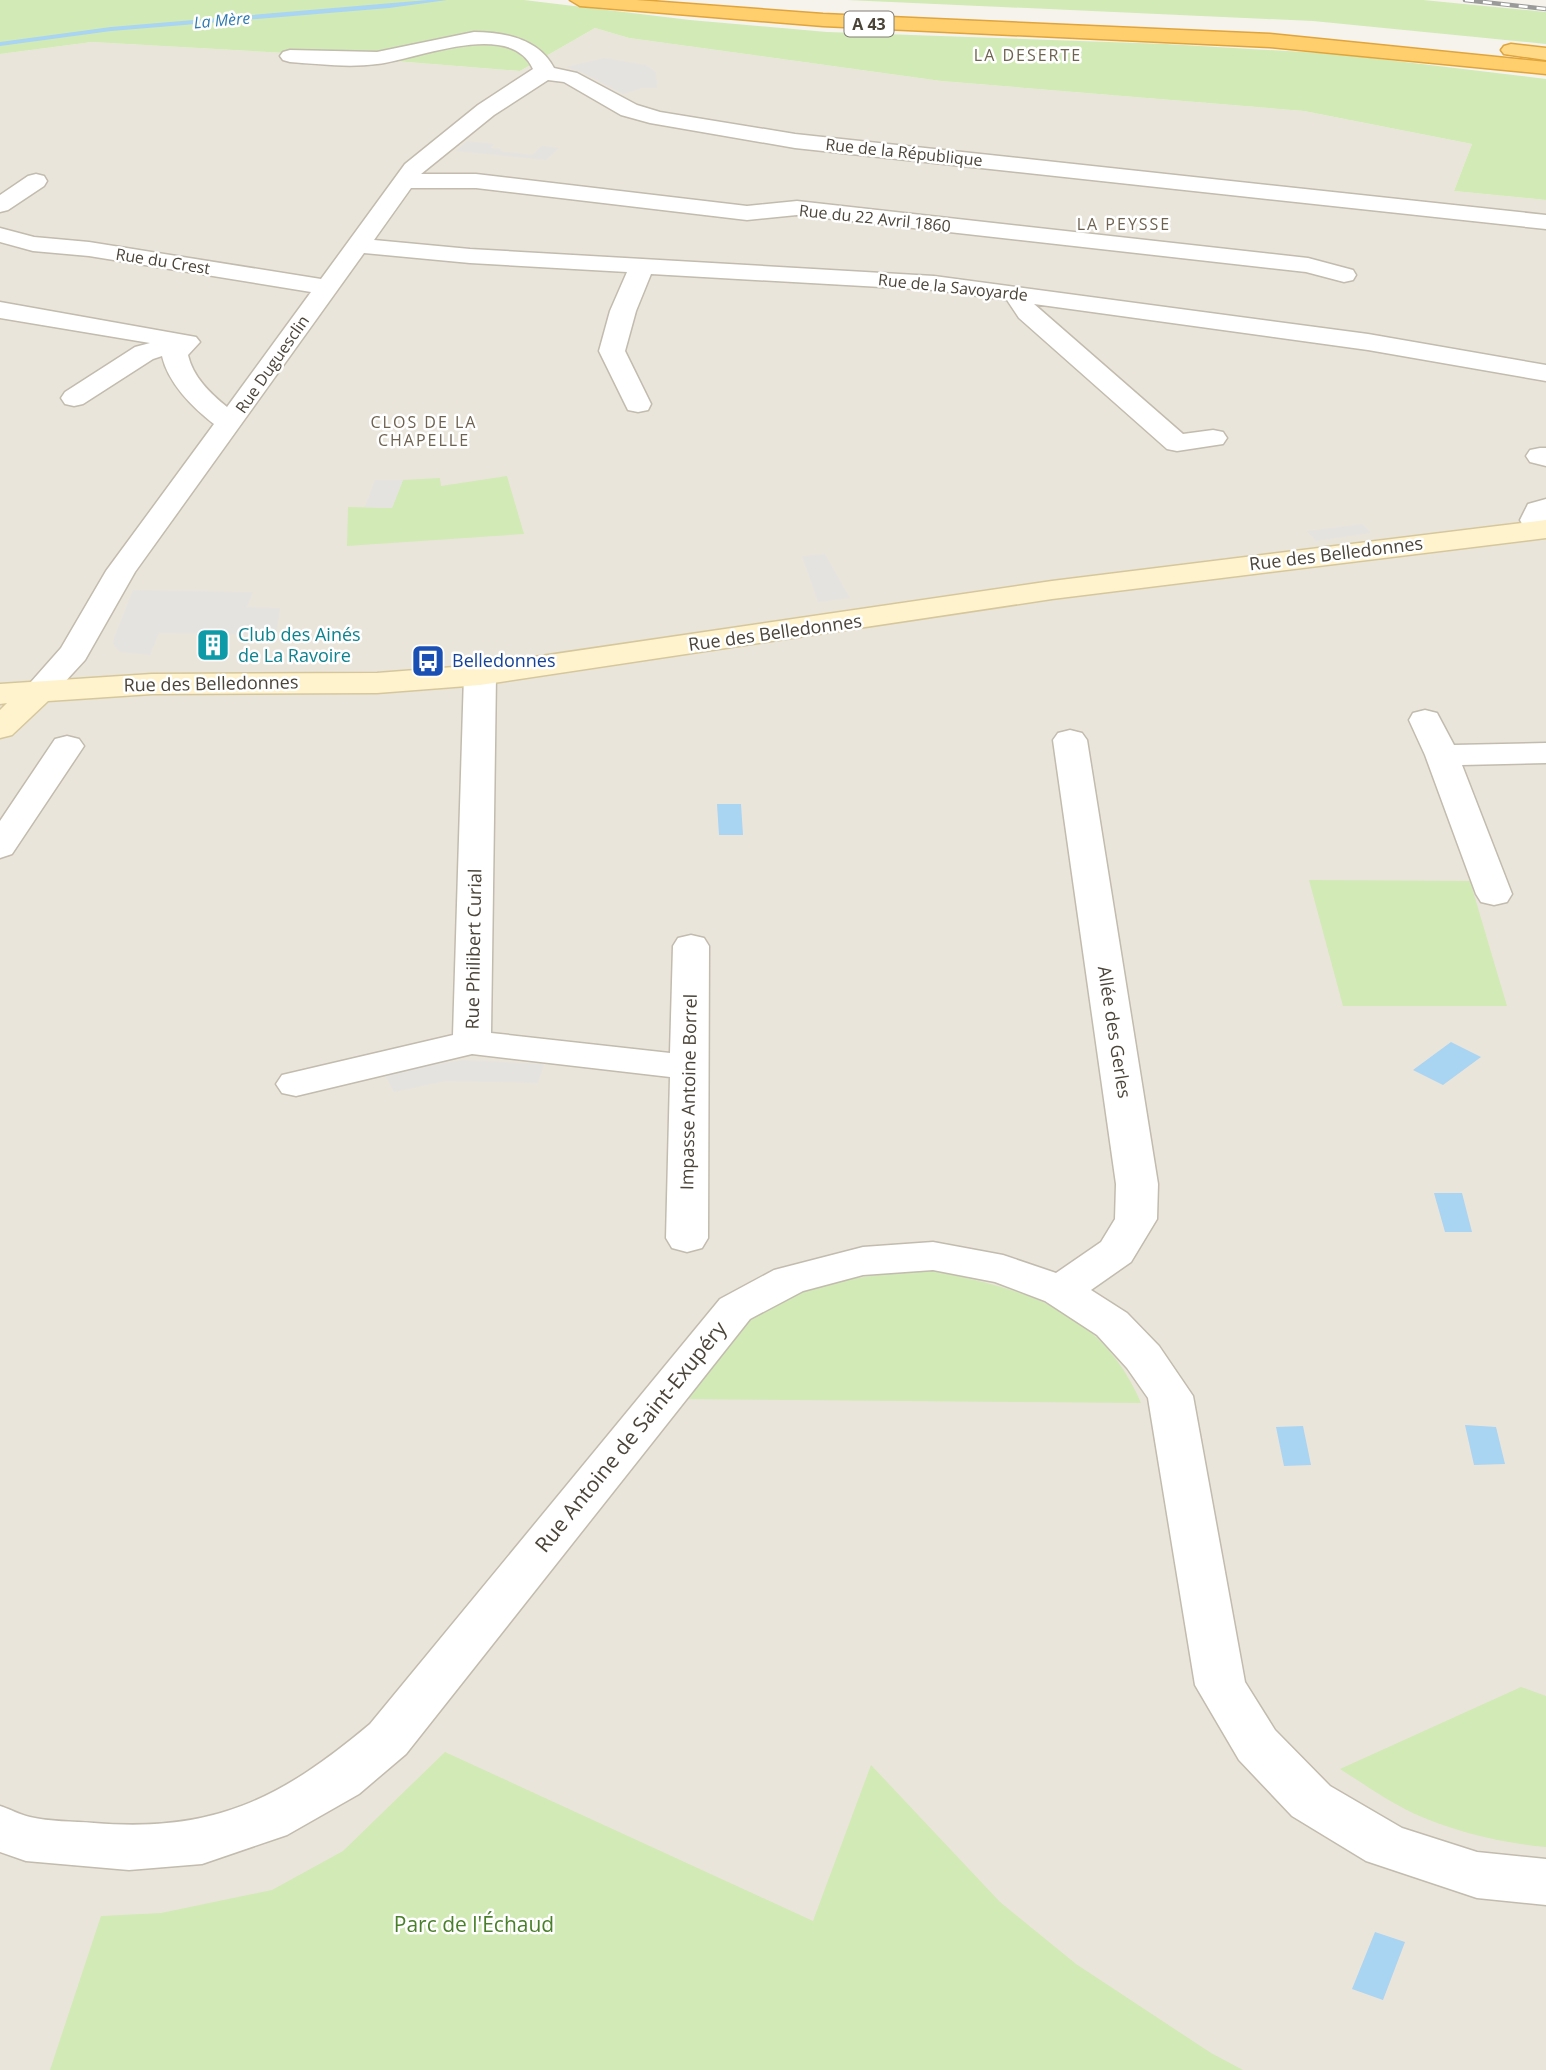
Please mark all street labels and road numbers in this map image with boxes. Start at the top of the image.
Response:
road number: A 43 [844,12,894,36]
street label: Rue de la République [824,133,984,171]
street label: Rue du 22 Avril 1860 [798,199,952,237]
street label: Rue du Crest [114,243,212,279]
street label: Rue de la Savoyarde [877,268,1029,306]
street label: Rue Duguesclin [230,311,314,417]
street label: Rue des Belledonnes [1248,530,1424,576]
street label: Rue des Belledonnes [687,608,863,656]
street label: Rue des Belledonnes [123,669,299,697]
street label: Rue Philibert Curial [460,868,486,1030]
street label: Allée des Gerles [1093,964,1137,1100]
street label: Impasse Antoine Borrel [674,994,702,1190]
street label: Rue Antoine de Saint-Exupéry [528,1315,733,1558]

